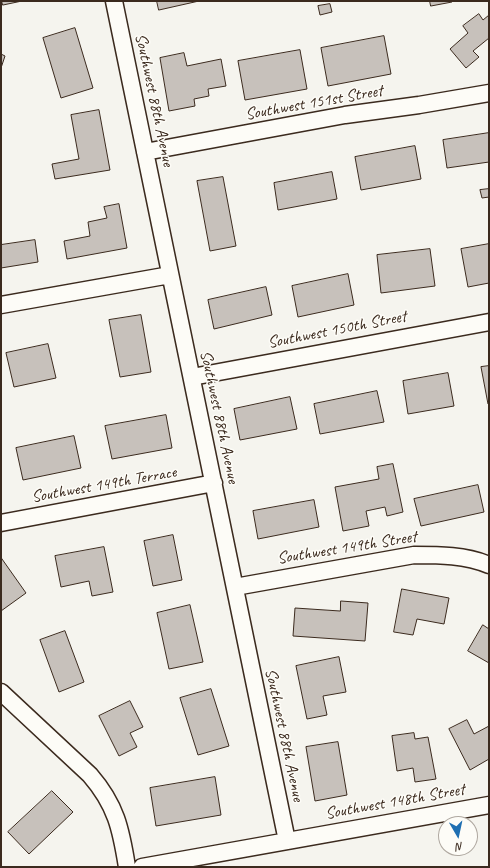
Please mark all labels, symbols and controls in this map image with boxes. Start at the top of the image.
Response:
street label: Southwest 88th Avenue [130,32,178,168]
street label: Southwest 151st Street [244,81,384,125]
street label: Southwest 150th Street [266,307,408,353]
street label: Southwest 88th Avenue [195,349,243,485]
street label: Southwest 149th Terrace [30,462,178,508]
street label: Southwest 149th Street [276,527,418,569]
street label: Southwest 88th Avenue [260,667,308,803]
street label: Southwest 148th Street [324,780,466,824]
north arrow [438,816,478,856]
text: N [455,839,464,854]

